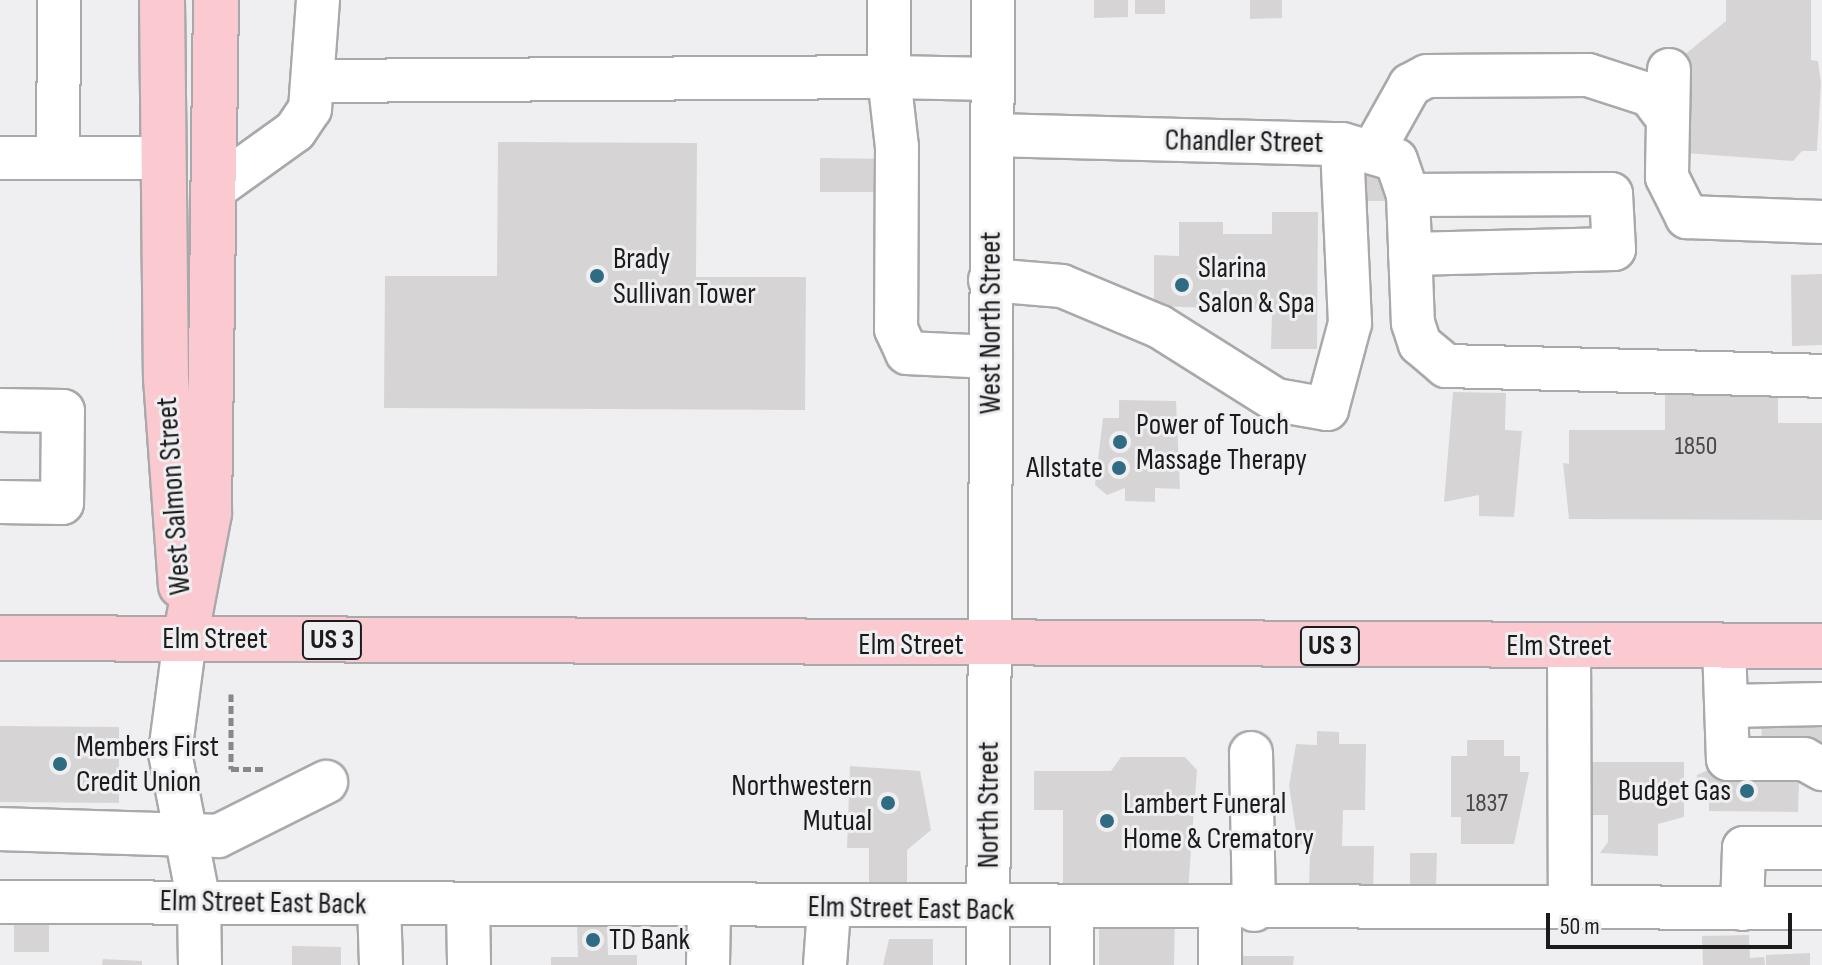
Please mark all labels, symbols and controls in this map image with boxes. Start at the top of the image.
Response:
street label: Chandler Street [1164,123,1324,161]
street label: West North Street [973,232,1009,414]
place label: Brady Sullivan Tower [613,241,756,312]
place label: Slarina Salon & Spa [1198,250,1315,320]
marker: Brady Sullivan Tower [588,267,606,285]
marker: Slarina Salon & Spa [1173,276,1191,294]
street label: West Salmon Street [149,396,199,596]
place label: Power of Touch Massage Therapy [1136,407,1307,478]
house number: 1850 [1675,431,1717,463]
marker: Power of Touch Massage Therapy [1111,433,1129,451]
place label: Allstate [1026,450,1103,486]
marker: Allstate [1110,459,1128,477]
road number: US 3 [300,616,364,664]
street label: Elm Street [162,621,268,657]
road number: US 3 [1298,622,1362,670]
street label: Elm Street [858,627,964,663]
street label: Elm Street [1506,628,1612,664]
place label: Members First Credit Union [76,729,219,800]
street label: North Street [971,742,1007,868]
marker: Members First Credit Union [51,755,69,773]
place label: Northwestern Mutual [731,768,872,838]
place label: Budget Gas [1618,773,1731,809]
marker: Budget Gas [1738,782,1756,800]
place label: Lambert Funeral Home & Crematory [1123,786,1314,856]
house number: 1837 [1466,788,1508,820]
marker: Northwestern Mutual [879,794,897,812]
marker: Lambert Funeral Home & Crematory [1098,812,1116,830]
street label: Elm Street East Back [159,883,367,923]
street label: Elm Street East Back [807,889,1015,929]
scale bar [1550,897,1796,947]
text: 50 m [1560,912,1600,941]
place label: TD Bank [609,922,690,958]
marker: TD Bank [584,931,602,949]

